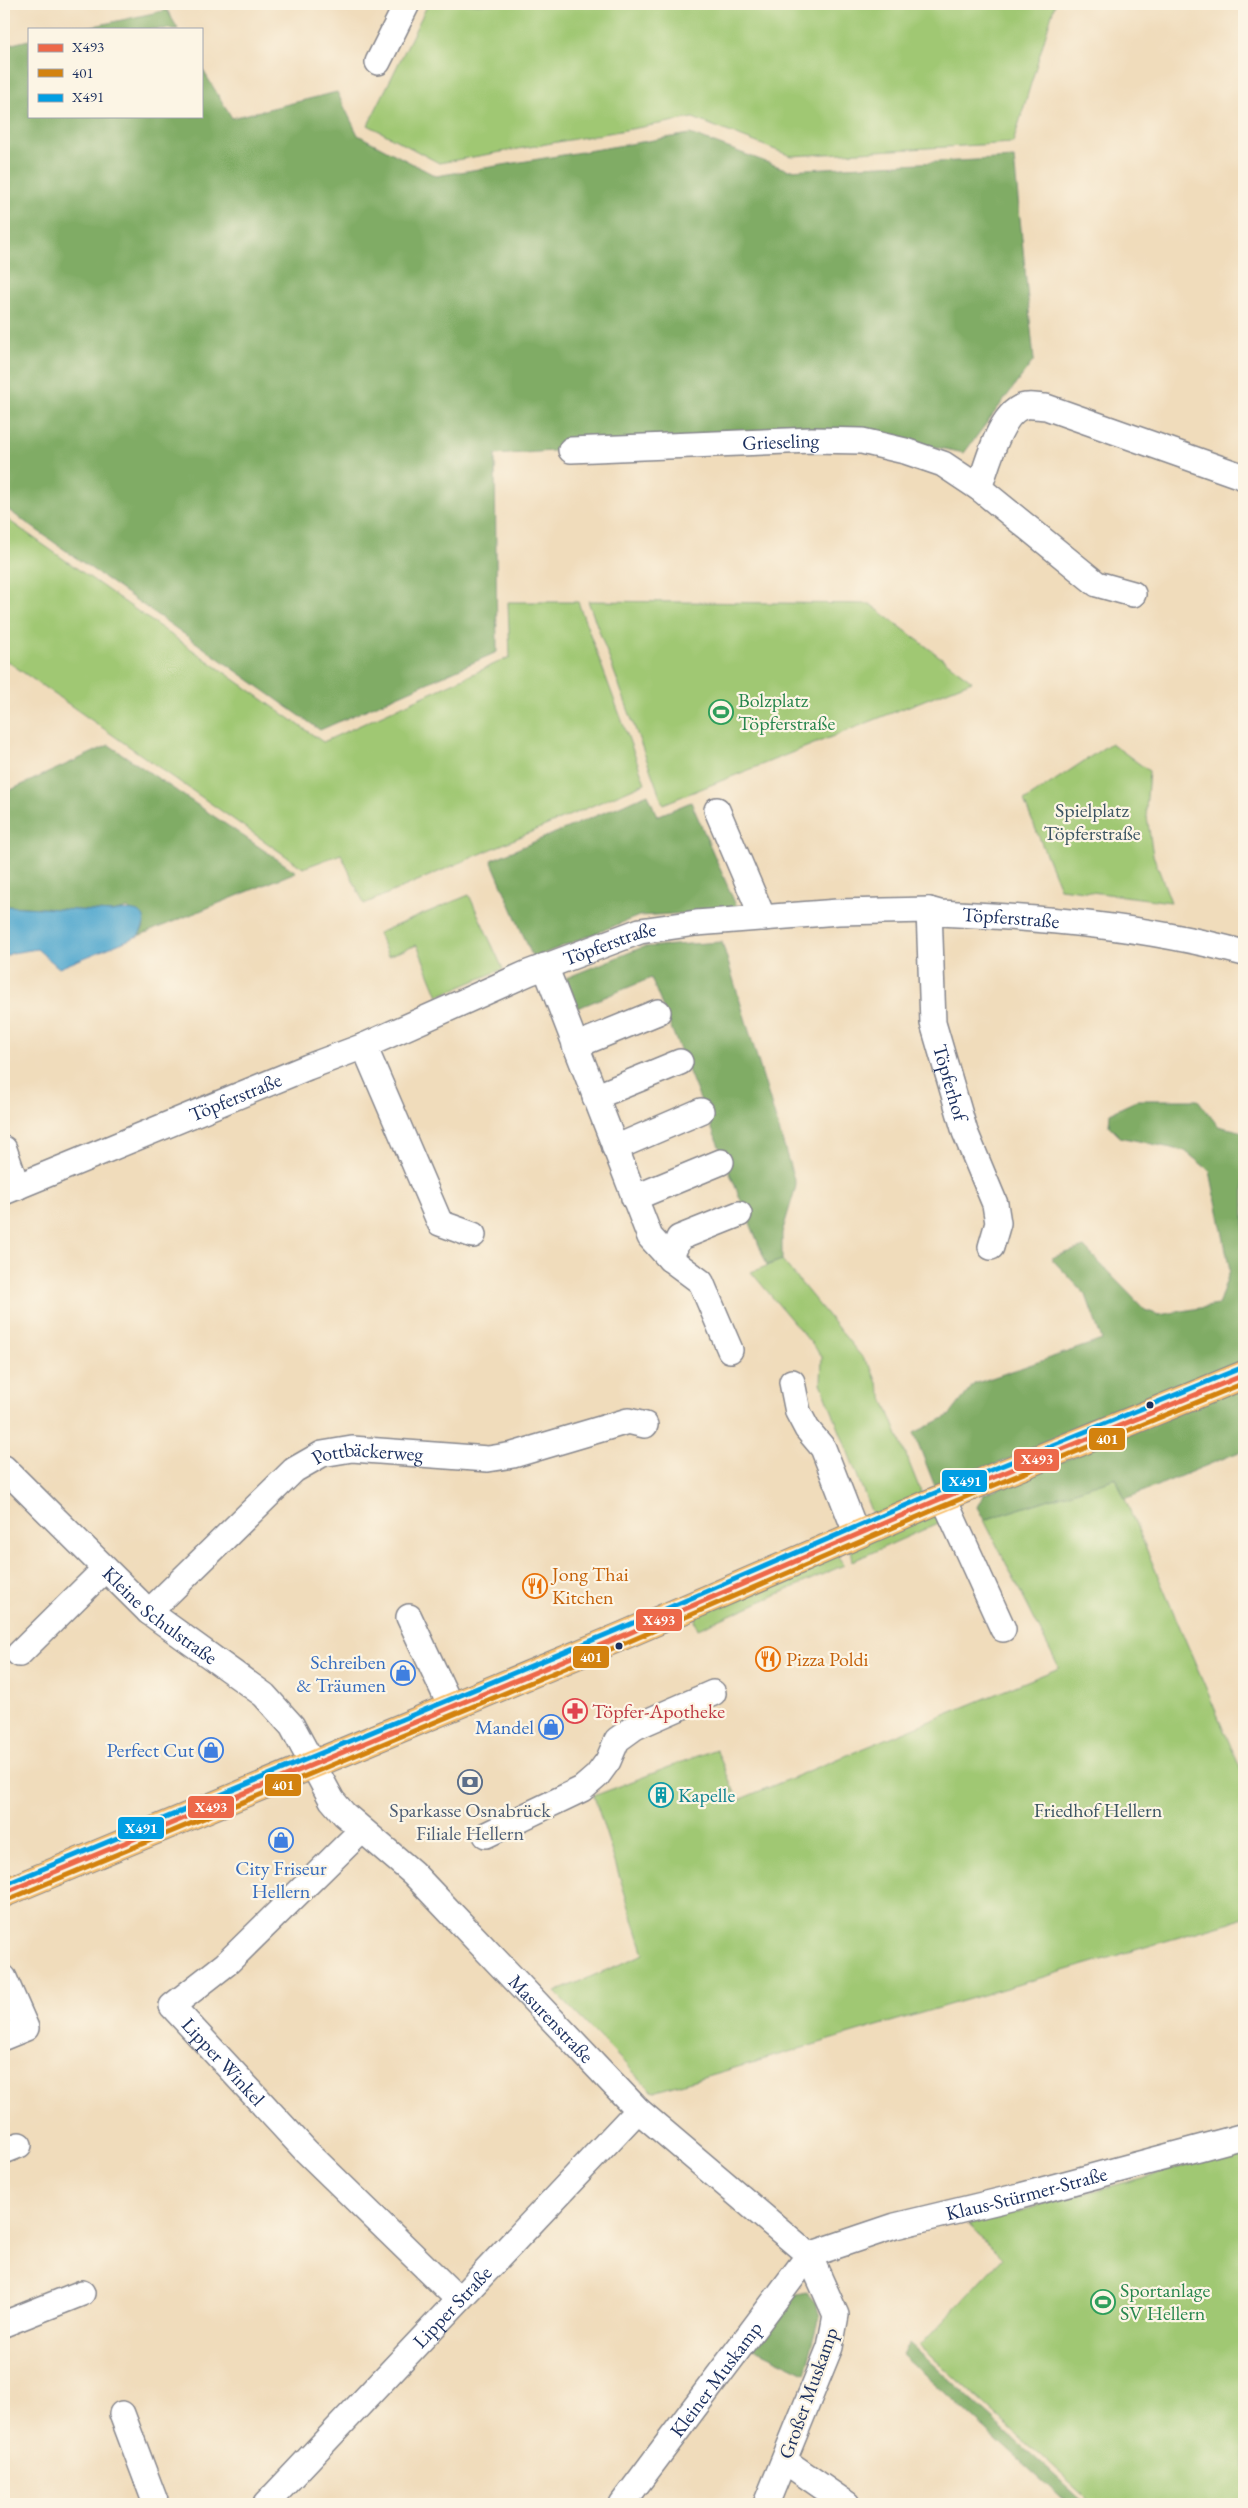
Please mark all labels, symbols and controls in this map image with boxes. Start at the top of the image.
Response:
legend [28,28,202,118]
text: X493 [71,37,104,56]
text: 401 [72,63,94,82]
text: X491 [71,87,104,106]
street label: Grieseling [742,427,820,456]
place label: Bolzplatz Töpferstraße [738,687,835,736]
sports icon: Bolzplatz Töpferstraße [708,699,734,725]
park label: Spielplatz Töpferstraße [1043,797,1141,846]
street label: Töpferstraße [962,901,1061,934]
street label: Töpferstraße [559,916,658,972]
street label: Töpferhof [927,1041,975,1126]
street label: Töpferstraße [185,1066,285,1127]
unlabelled marker [1145,1400,1155,1410]
line badge: 401 [1088,1427,1126,1451]
text: 401 [1096,1430,1118,1448]
street label: Pottbäckerweg [307,1436,425,1470]
line badge: X493 [1013,1448,1060,1472]
text: X493 [1020,1450,1053,1468]
line badge: X491 [941,1469,988,1493]
text: X491 [948,1472,981,1490]
street label: Kleine Schulstraße [97,1560,223,1670]
place label: Jong Thai Kitchen [550,1561,629,1610]
restaurant icon: Jong Thai Kitchen [522,1573,548,1599]
line badge: X493 [635,1608,683,1632]
text: X493 [642,1611,675,1629]
unlabelled marker [614,1641,624,1651]
line badge: 401 [572,1645,610,1669]
restaurant icon: Pizza Poldi [755,1646,781,1672]
place label: Pizza Poldi [786,1646,869,1672]
text: 401 [580,1648,602,1666]
place label: Schreiben & Träumen [296,1649,386,1698]
shop icon: Schreiben & Träumen [390,1660,416,1686]
pharmacy icon: Töpfer-Apotheke [562,1698,588,1724]
place label: Töpfer-Apotheke [592,1698,725,1724]
place label: Mandel [475,1714,534,1740]
shop icon: Mandel [538,1714,564,1740]
place label: Perfect Cut [107,1737,195,1763]
shop icon: Perfect Cut [198,1737,224,1763]
bank icon: Sparkasse Osnabrück Filiale Hellern [457,1769,483,1795]
line badge: 401 [264,1773,302,1797]
text: 401 [272,1776,294,1794]
building icon: Kapelle [648,1782,674,1808]
place label: Kapelle [678,1782,735,1808]
line badge: X493 [187,1795,235,1819]
place label: Sparkasse Osnabrück Filiale Hellern [389,1797,551,1846]
park label: Friedhof Hellern [1034,1797,1163,1823]
text: X493 [194,1798,227,1816]
line badge: X491 [117,1816,165,1840]
text: X491 [124,1819,157,1837]
shop icon: City Friseur Hellern [268,1827,294,1853]
place label: City Friseur Hellern [235,1855,327,1904]
street label: Masurenstraße [503,1969,600,2069]
street label: Lipper Winkel [176,2012,271,2111]
street label: Klaus-Stürmer-Straße [943,2160,1110,2226]
street label: Lipper Straße [407,2260,497,2354]
place label: Sportanlage SV Hellern [1120,2277,1211,2326]
sports icon: Sportanlage SV Hellern [1090,2289,1116,2315]
street label: Kleiner Muskamp [664,2316,768,2442]
street label: Großer Muskamp [772,2324,844,2462]

